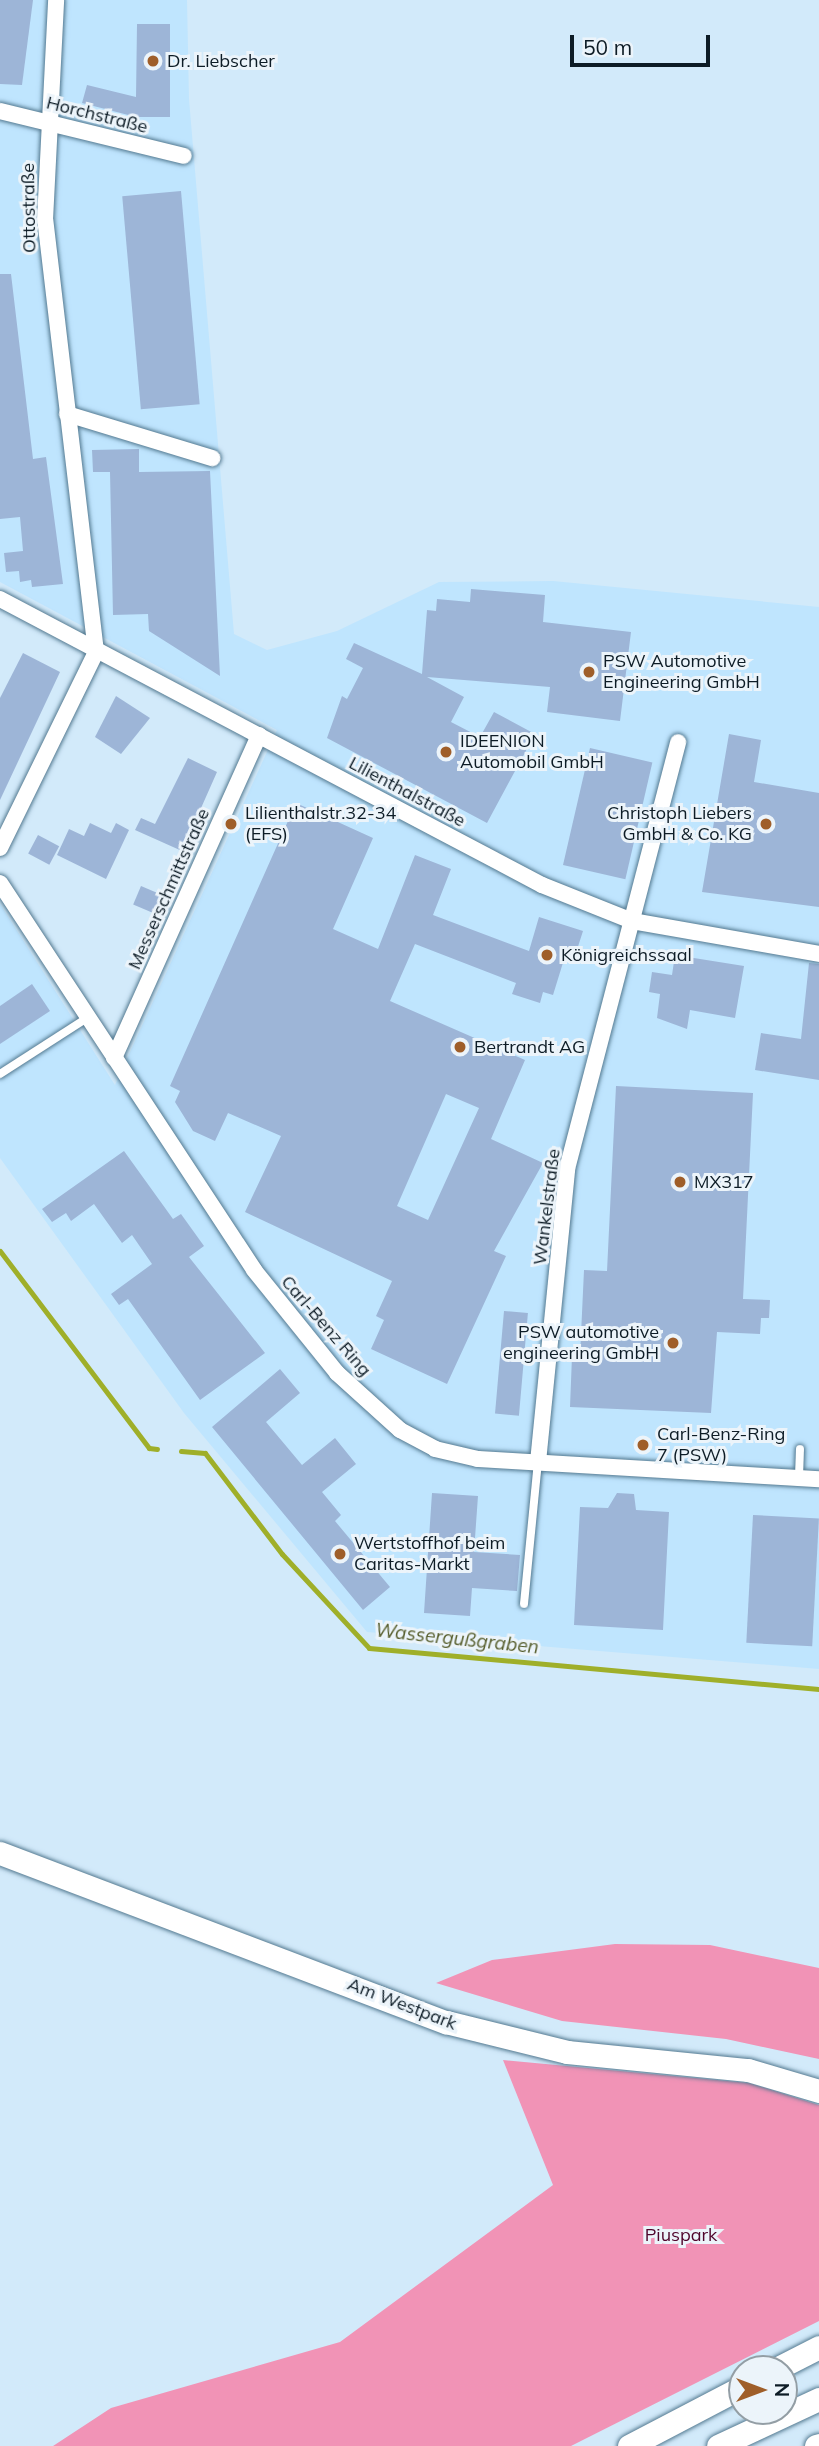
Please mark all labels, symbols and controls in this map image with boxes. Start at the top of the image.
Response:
scale bar [574,21,714,65]
text: 50 m [583,34,632,60]
place label: Dr. Liebscher [167,50,275,72]
marker: Dr. Liebscher [145,53,161,69]
street label: Horchstraße [44,92,150,138]
street label: Ottostraße [17,163,41,253]
place label: PSW Automotive Engineering GmbH [603,651,760,694]
marker: PSW Automotive Engineering GmbH [581,664,597,680]
place label: IDEENION Automobil GmbH [460,731,604,774]
marker: IDEENION Automobil GmbH [438,744,454,760]
street label: Lilienthalstraße [345,752,469,832]
place label: Lilienthalstr.32-34 (EFS) [245,803,396,846]
place label: Christoph Liebers GmbH & Co. KG [607,803,752,846]
street label: Messerschmittstraße [124,805,214,973]
marker: Lilienthalstr.32-34 (EFS) [223,816,239,832]
marker: Christoph Liebers GmbH & Co. KG [758,816,774,832]
place label: Königreichssaal [561,944,692,966]
marker: Königreichssaal [539,947,555,963]
place label: Bertrandt AG [474,1036,585,1058]
marker: Bertrandt AG [452,1039,468,1055]
street label: Wankelstraße [529,1148,565,1266]
place label: MX317 [694,1171,754,1193]
marker: MX317 [672,1174,688,1190]
street label: Carl-Benz Ring [276,1271,376,1381]
place label: PSW automotive engineering GmbH [503,1322,659,1364]
marker: PSW automotive engineering GmbH [665,1335,681,1351]
place label: Carl-Benz-Ring 7 (PSW) [657,1424,785,1466]
marker: Carl-Benz-Ring 7 (PSW) [635,1437,651,1453]
place label: Wertstoffhof beim Caritas-Markt [354,1533,505,1576]
marker: Wertstoffhof beim Caritas-Markt [332,1546,348,1562]
water label: Wassergußgraben [374,1619,540,1659]
street label: Am Westpark [344,1973,460,2035]
park label: Piuspark [645,2224,717,2246]
north arrow [728,2355,798,2425]
text: N [770,2383,794,2397]

